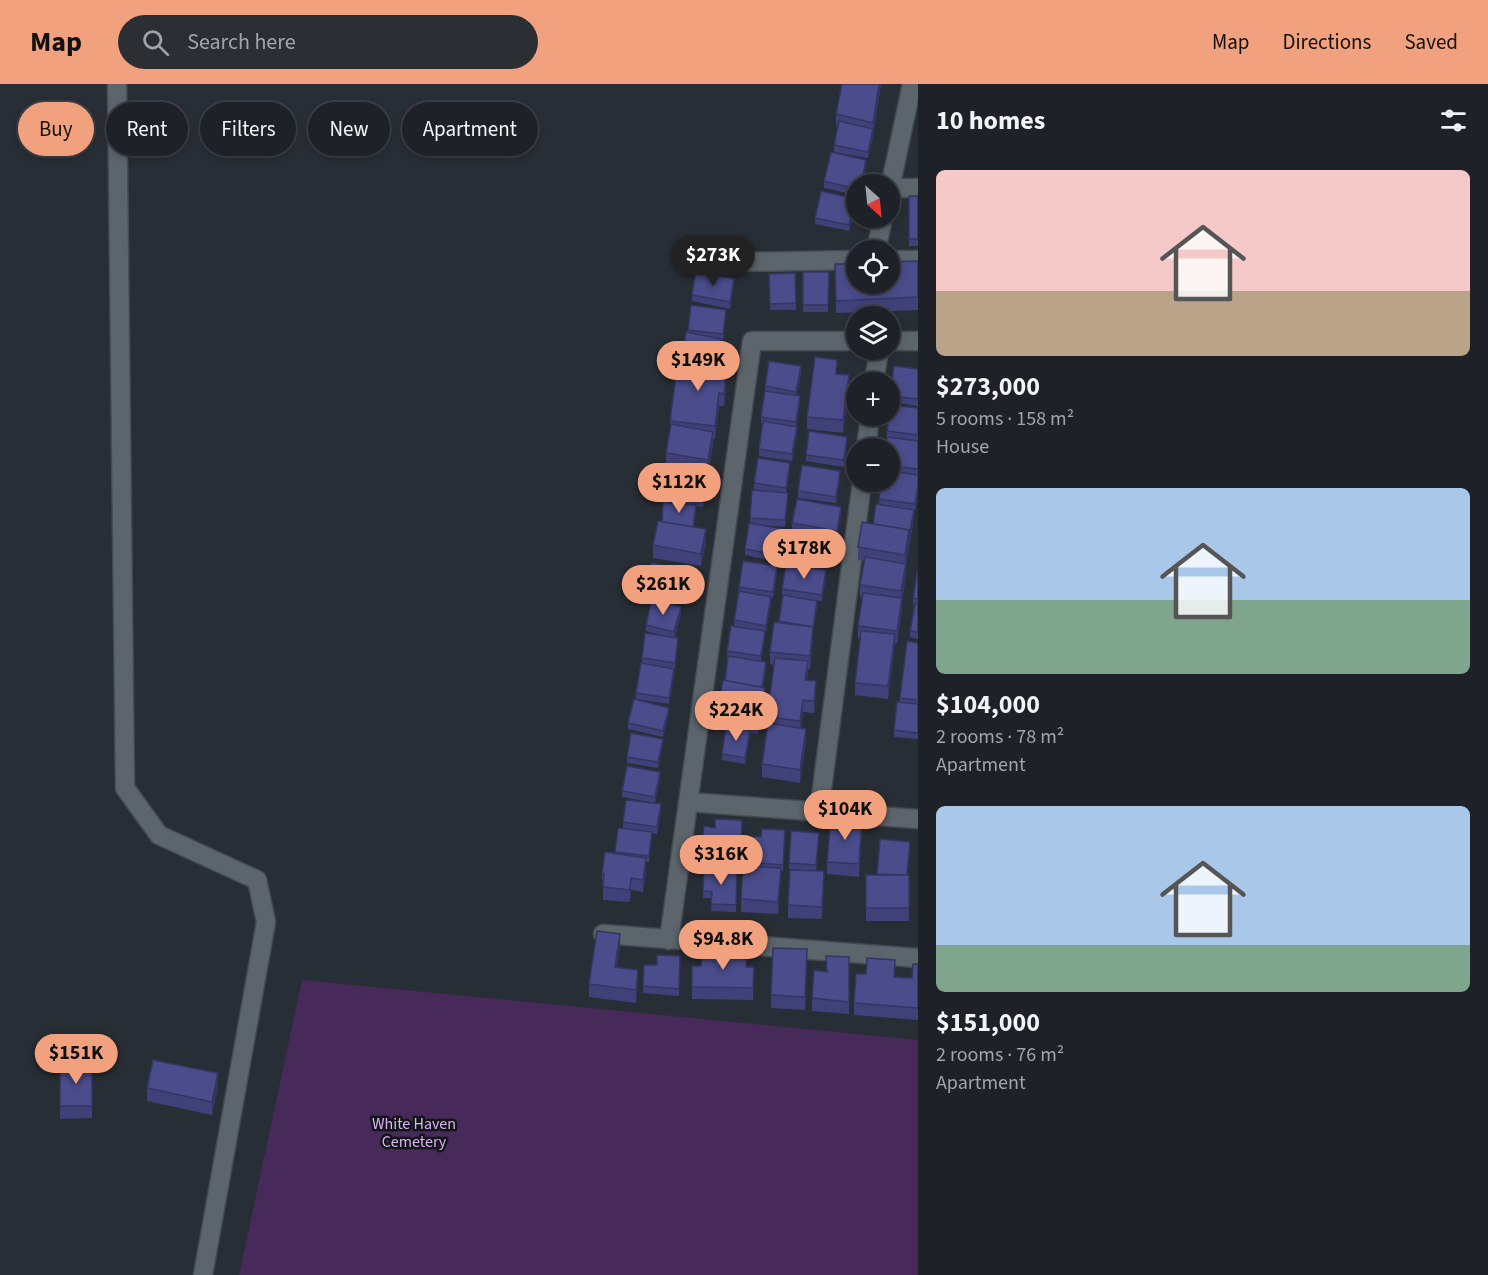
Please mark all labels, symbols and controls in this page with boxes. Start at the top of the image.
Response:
search box [118,15,538,69]
text: Map [30,22,82,62]
icon: search [139,26,172,59]
text: Search here [187,26,296,58]
text: Map [1212,27,1250,57]
text: Directions [1283,27,1371,57]
text: Saved [1404,27,1458,57]
chip: Buy [18,102,94,156]
chip: Rent [106,102,188,156]
chip: Filters [200,102,296,156]
chip: New [308,102,390,156]
chip: Apartment [402,102,538,156]
text: 10 homes [936,102,1045,139]
icon: filters [1437,104,1470,137]
north arrow [846,174,900,228]
map controls [846,174,900,492]
icon: home [1149,209,1257,317]
pin: $273K [671,236,755,287]
button: locate [846,240,900,294]
text: $273K [686,241,740,269]
button: layers [846,306,900,360]
pin: $149K [656,341,740,392]
text: $149K [671,346,725,374]
text: $273,000 [936,368,1040,405]
button: + [846,372,900,426]
text: 5 rooms · 158 m² [936,405,1074,433]
text: House [936,433,989,461]
button: − [846,438,900,492]
pin: $112K [637,463,721,514]
text: $112K [652,468,706,496]
icon: home [1149,527,1257,635]
pin: $178K [762,529,846,580]
text: $178K [777,534,831,562]
pin: $261K [621,565,705,616]
text: $261K [636,570,690,598]
text: $104,000 [936,686,1040,723]
pin: $224K [694,691,778,742]
text: $224K [709,696,763,724]
text: 2 rooms · 78 m² [936,723,1064,751]
text: Apartment [936,751,1026,779]
pin: $104K [803,790,887,841]
text: $104K [818,795,872,823]
pin: $316K [679,835,763,886]
text: $316K [694,840,748,868]
icon: home [1149,845,1257,953]
pin: $94.8K [674,920,772,971]
text: $94.8K [693,925,753,953]
text: $151,000 [936,1004,1040,1041]
pin: $151K [34,1034,118,1085]
text: $151K [49,1039,103,1067]
text: 2 rooms · 76 m² [936,1041,1064,1069]
text: Apartment [936,1069,1026,1097]
park label: White Haven Cemetery [372,1113,456,1153]

